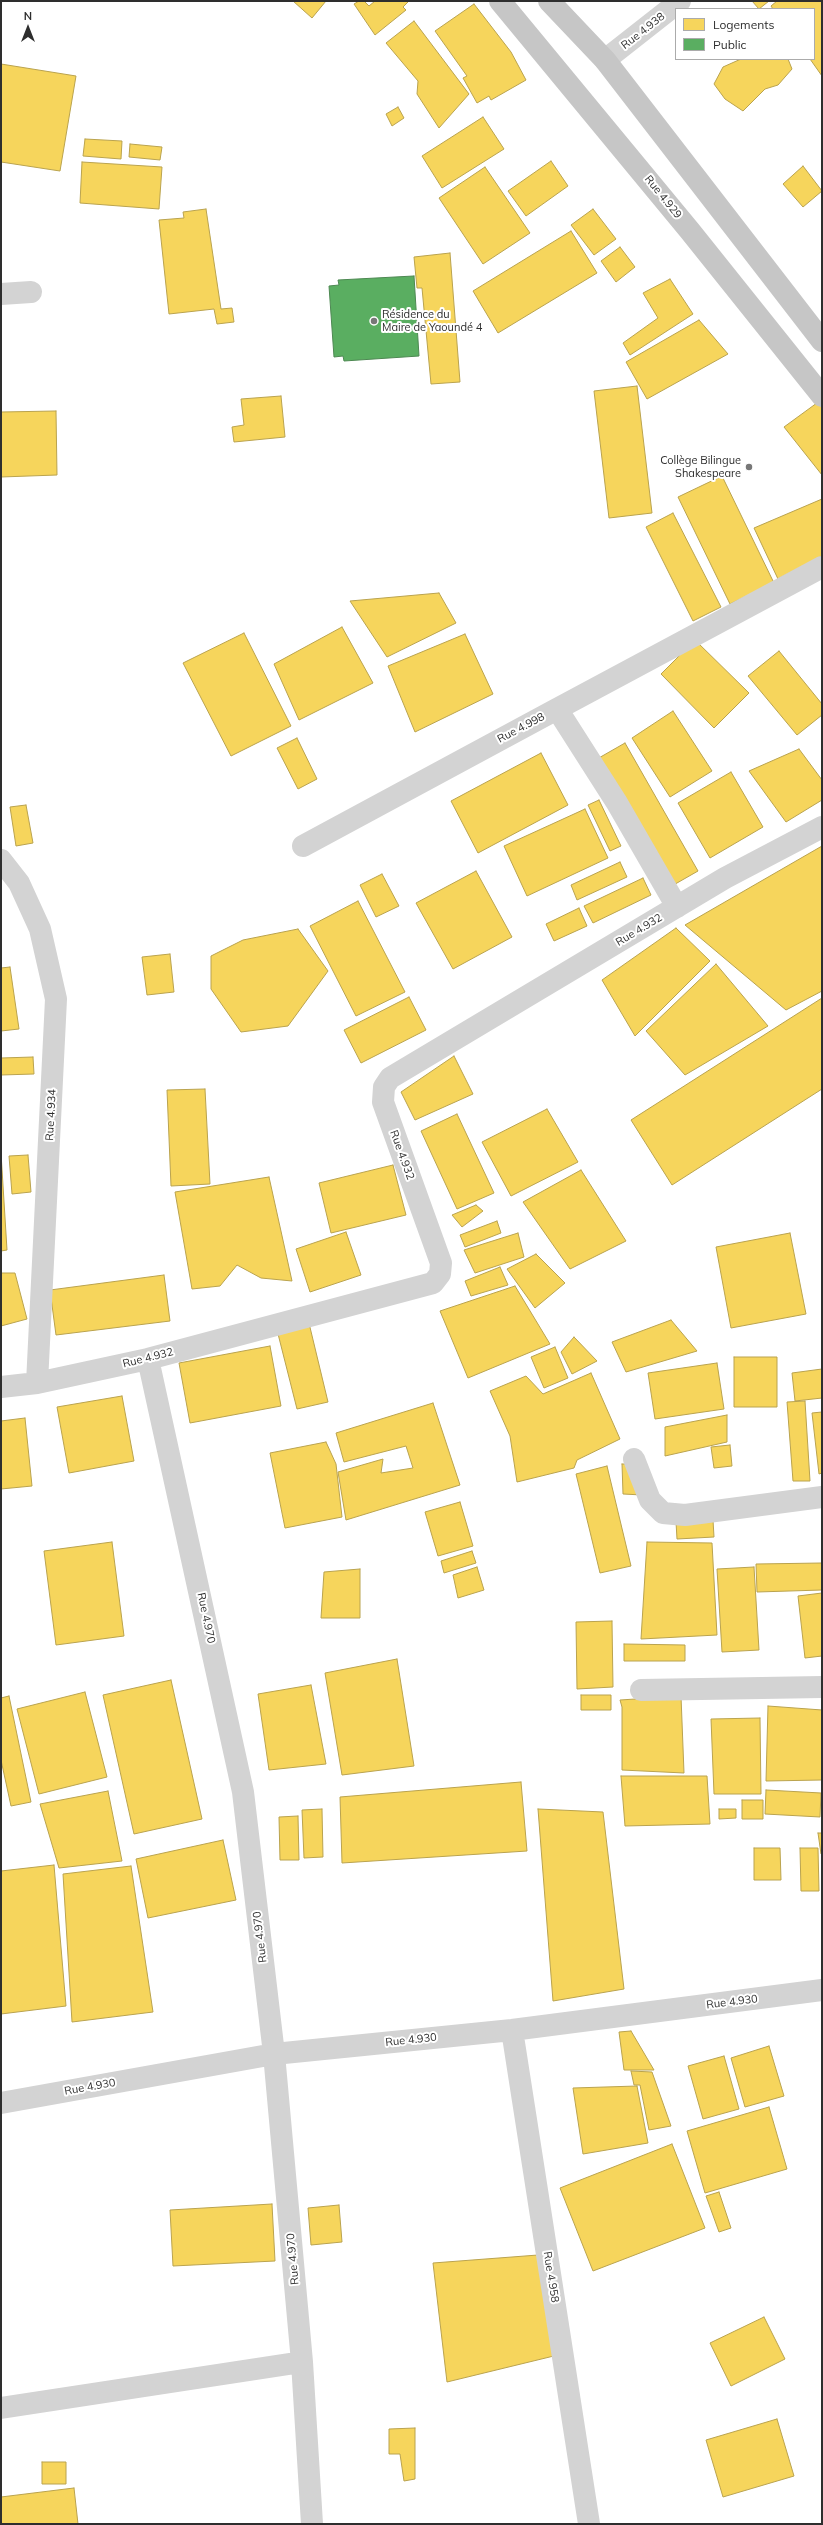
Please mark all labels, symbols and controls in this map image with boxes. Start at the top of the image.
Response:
north arrow [8,8,48,48]
legend [675,8,815,60]
text: N [24,9,32,23]
street label: Rue 4.938 [619,10,667,52]
text: Logements [713,17,774,32]
text: Public [713,37,747,52]
street label: Rue 4.929 [642,173,684,221]
place label: Résidence du Maire de Yaoundé 4 [382,308,482,334]
marker: Résidence du Maire de Yaoundé 4 [369,316,379,326]
place label: Collège Bilingue Shakespeare [660,454,741,480]
marker: Collège Bilingue Shakespeare [744,462,754,472]
street label: Rue 4.998 [495,710,547,746]
street label: Rue 4.932 [613,911,665,949]
street label: Rue 4.934 [43,1089,59,1141]
street label: Rue 4.932 [387,1128,417,1182]
street label: Rue 4.932 [121,1345,175,1371]
street label: Rue 4.970 [194,1591,218,1645]
street label: Rue 4.970 [250,1911,270,1963]
street label: Rue 4.930 [706,1992,758,2012]
street label: Rue 4.930 [385,2031,437,2049]
street label: Rue 4.930 [63,2076,117,2098]
street label: Rue 4.970 [284,2233,302,2285]
street label: Rue 4.958 [540,2250,562,2304]

